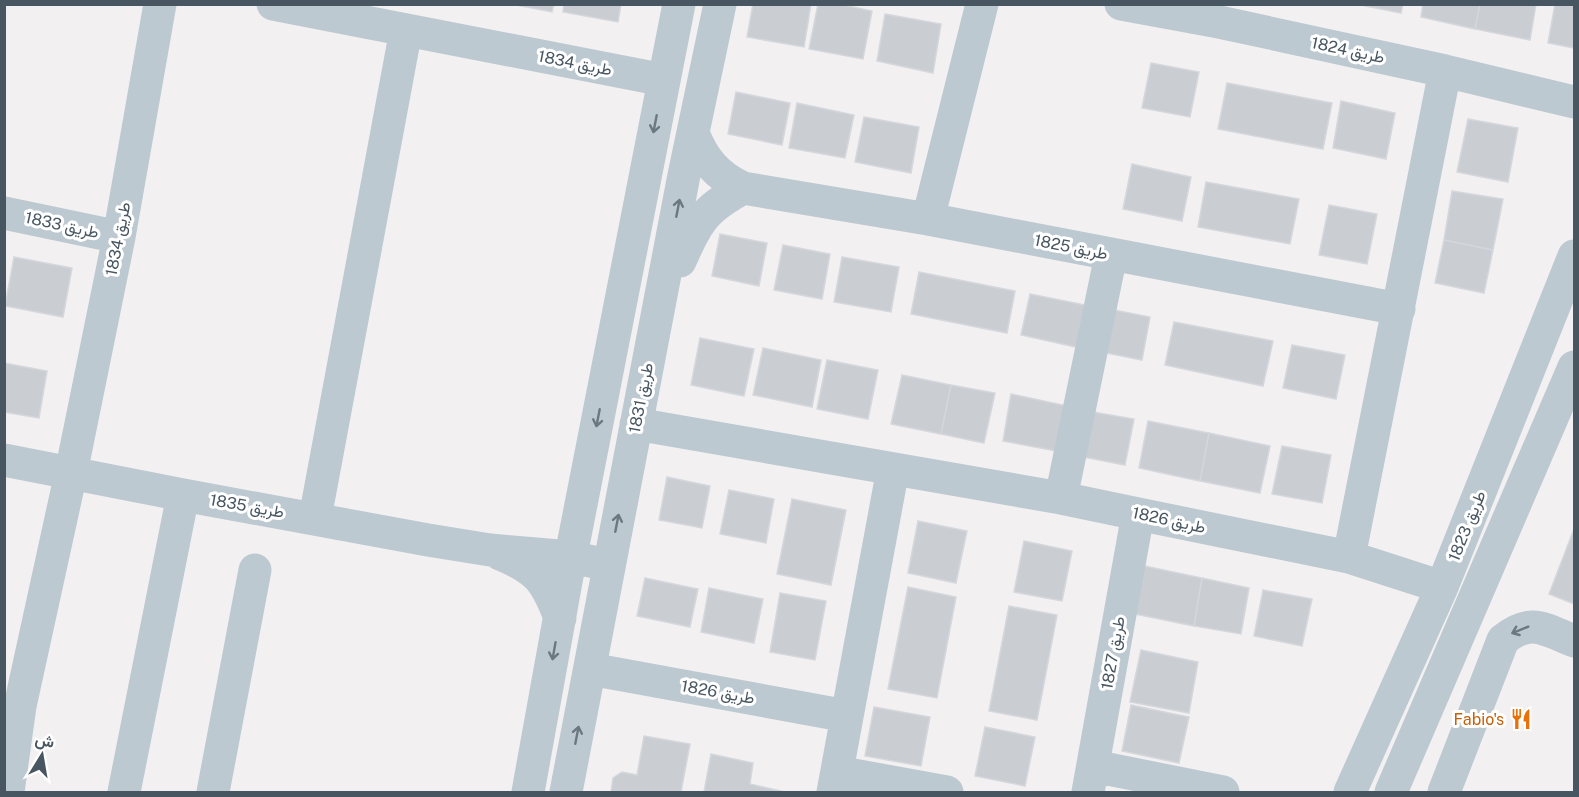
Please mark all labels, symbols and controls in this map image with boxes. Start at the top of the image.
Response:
street label: طريق 1824 [1309,33,1386,68]
street label: طريق 1834 [536,47,613,80]
one-way arrow [649,113,660,133]
one-way arrow [673,198,684,218]
street label: طريق 1834 [102,201,135,278]
street label: طريق 1833 [23,208,100,243]
street label: طريق 1825 [1032,231,1109,264]
street label: طريق 1831 [625,361,658,435]
one-way arrow [592,408,603,428]
street label: طريق 1823 [1444,488,1491,564]
street label: طريق 1835 [208,490,286,523]
street label: طريق 1826 [1131,503,1207,538]
one-way arrow [612,513,623,533]
street label: طريق 1827 [1097,615,1130,691]
one-way arrow [1511,626,1529,637]
one-way arrow [548,641,559,660]
street label: طريق 1826 [680,676,756,709]
restaurant icon: Fabio's [1509,707,1533,731]
place label: Fabio's [1453,710,1504,729]
north arrow [12,725,72,785]
one-way arrow [572,726,583,745]
text: ش [34,730,56,752]

